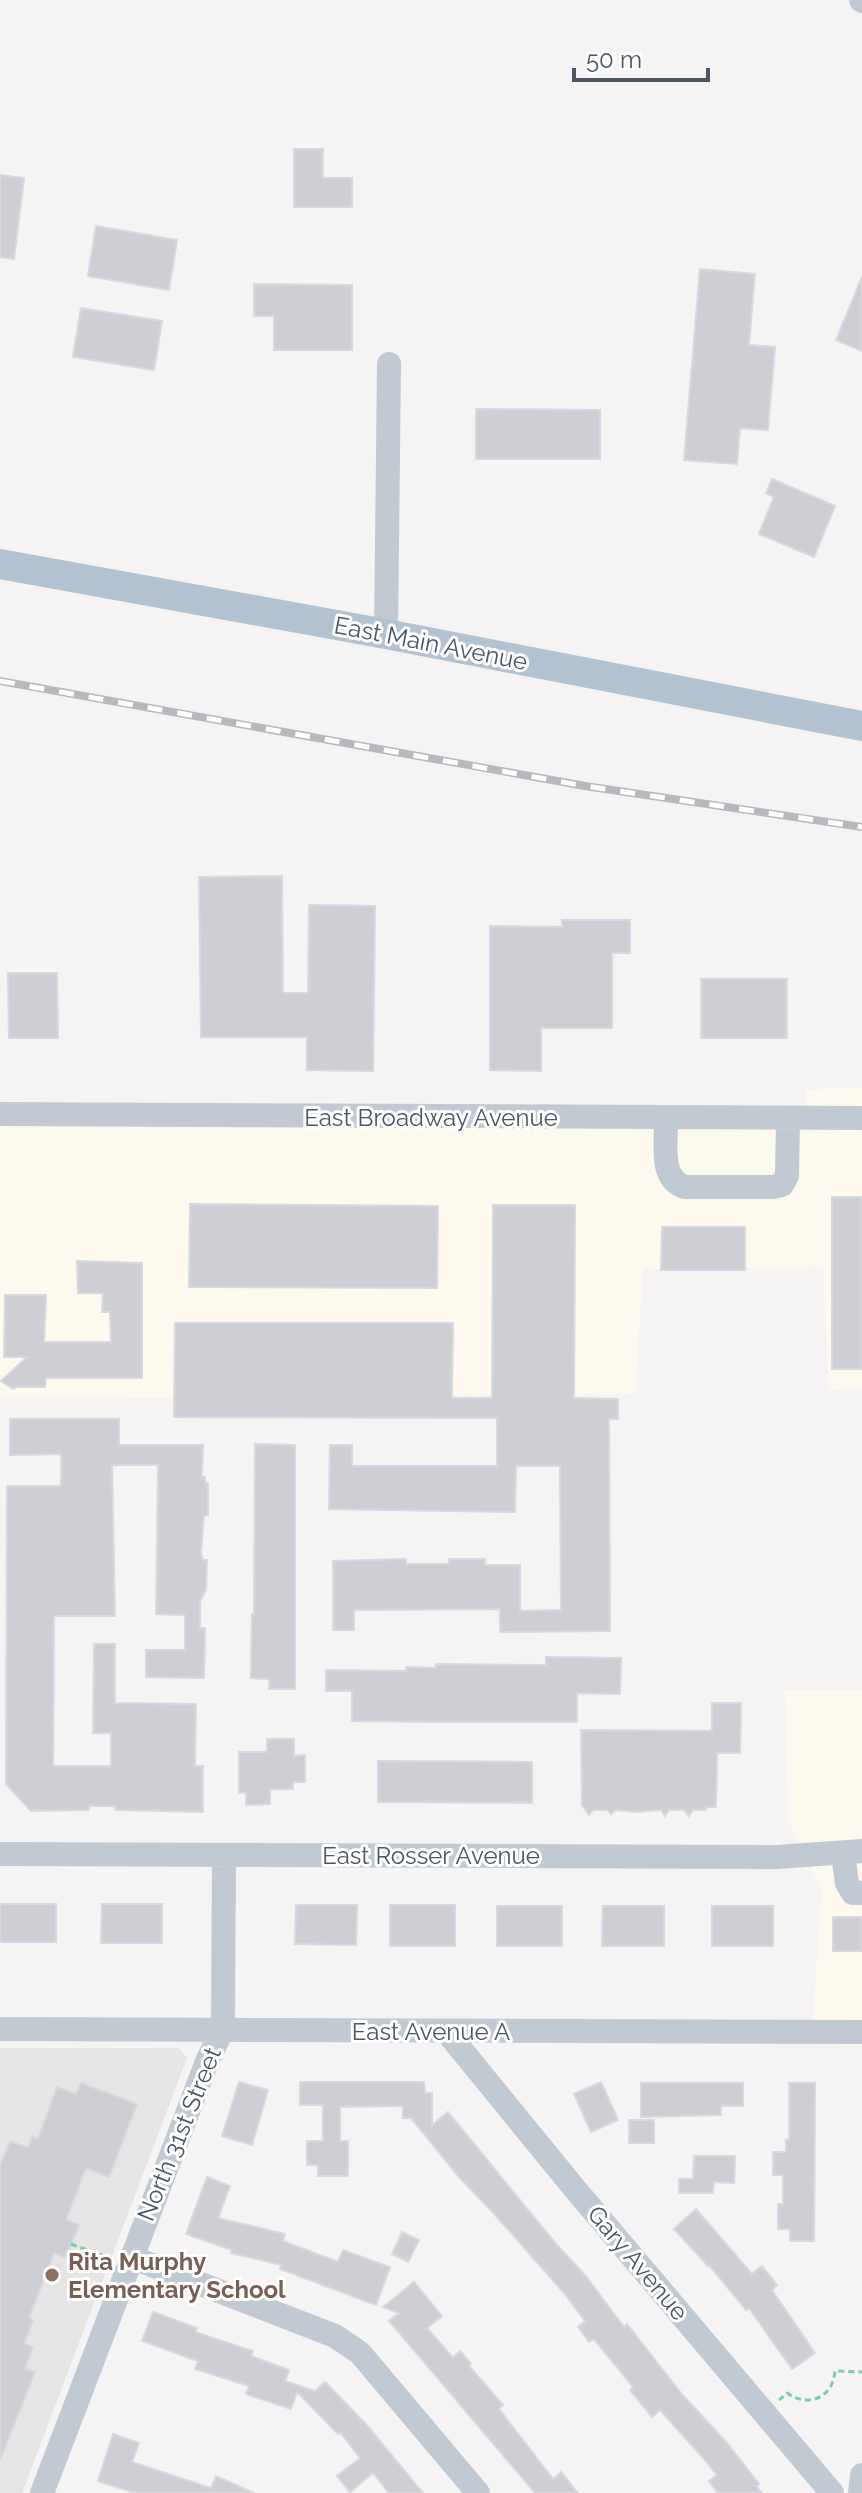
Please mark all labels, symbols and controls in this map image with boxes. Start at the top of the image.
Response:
scale bar [574,32,708,82]
text: 50 m [586,45,642,74]
street label: East Main Avenue [332,610,530,676]
street label: East Broadway Avenue [304,1103,558,1132]
street label: East Rosser Avenue [322,1841,540,1870]
street label: East Avenue A [352,2017,510,2046]
street label: North 31st Street [131,2043,227,2225]
street label: Gary Avenue [582,2200,694,2326]
place label: Rita Murphy Elementary School [68,2247,286,2304]
marker: Rita Murphy Elementary School [43,2266,61,2284]

